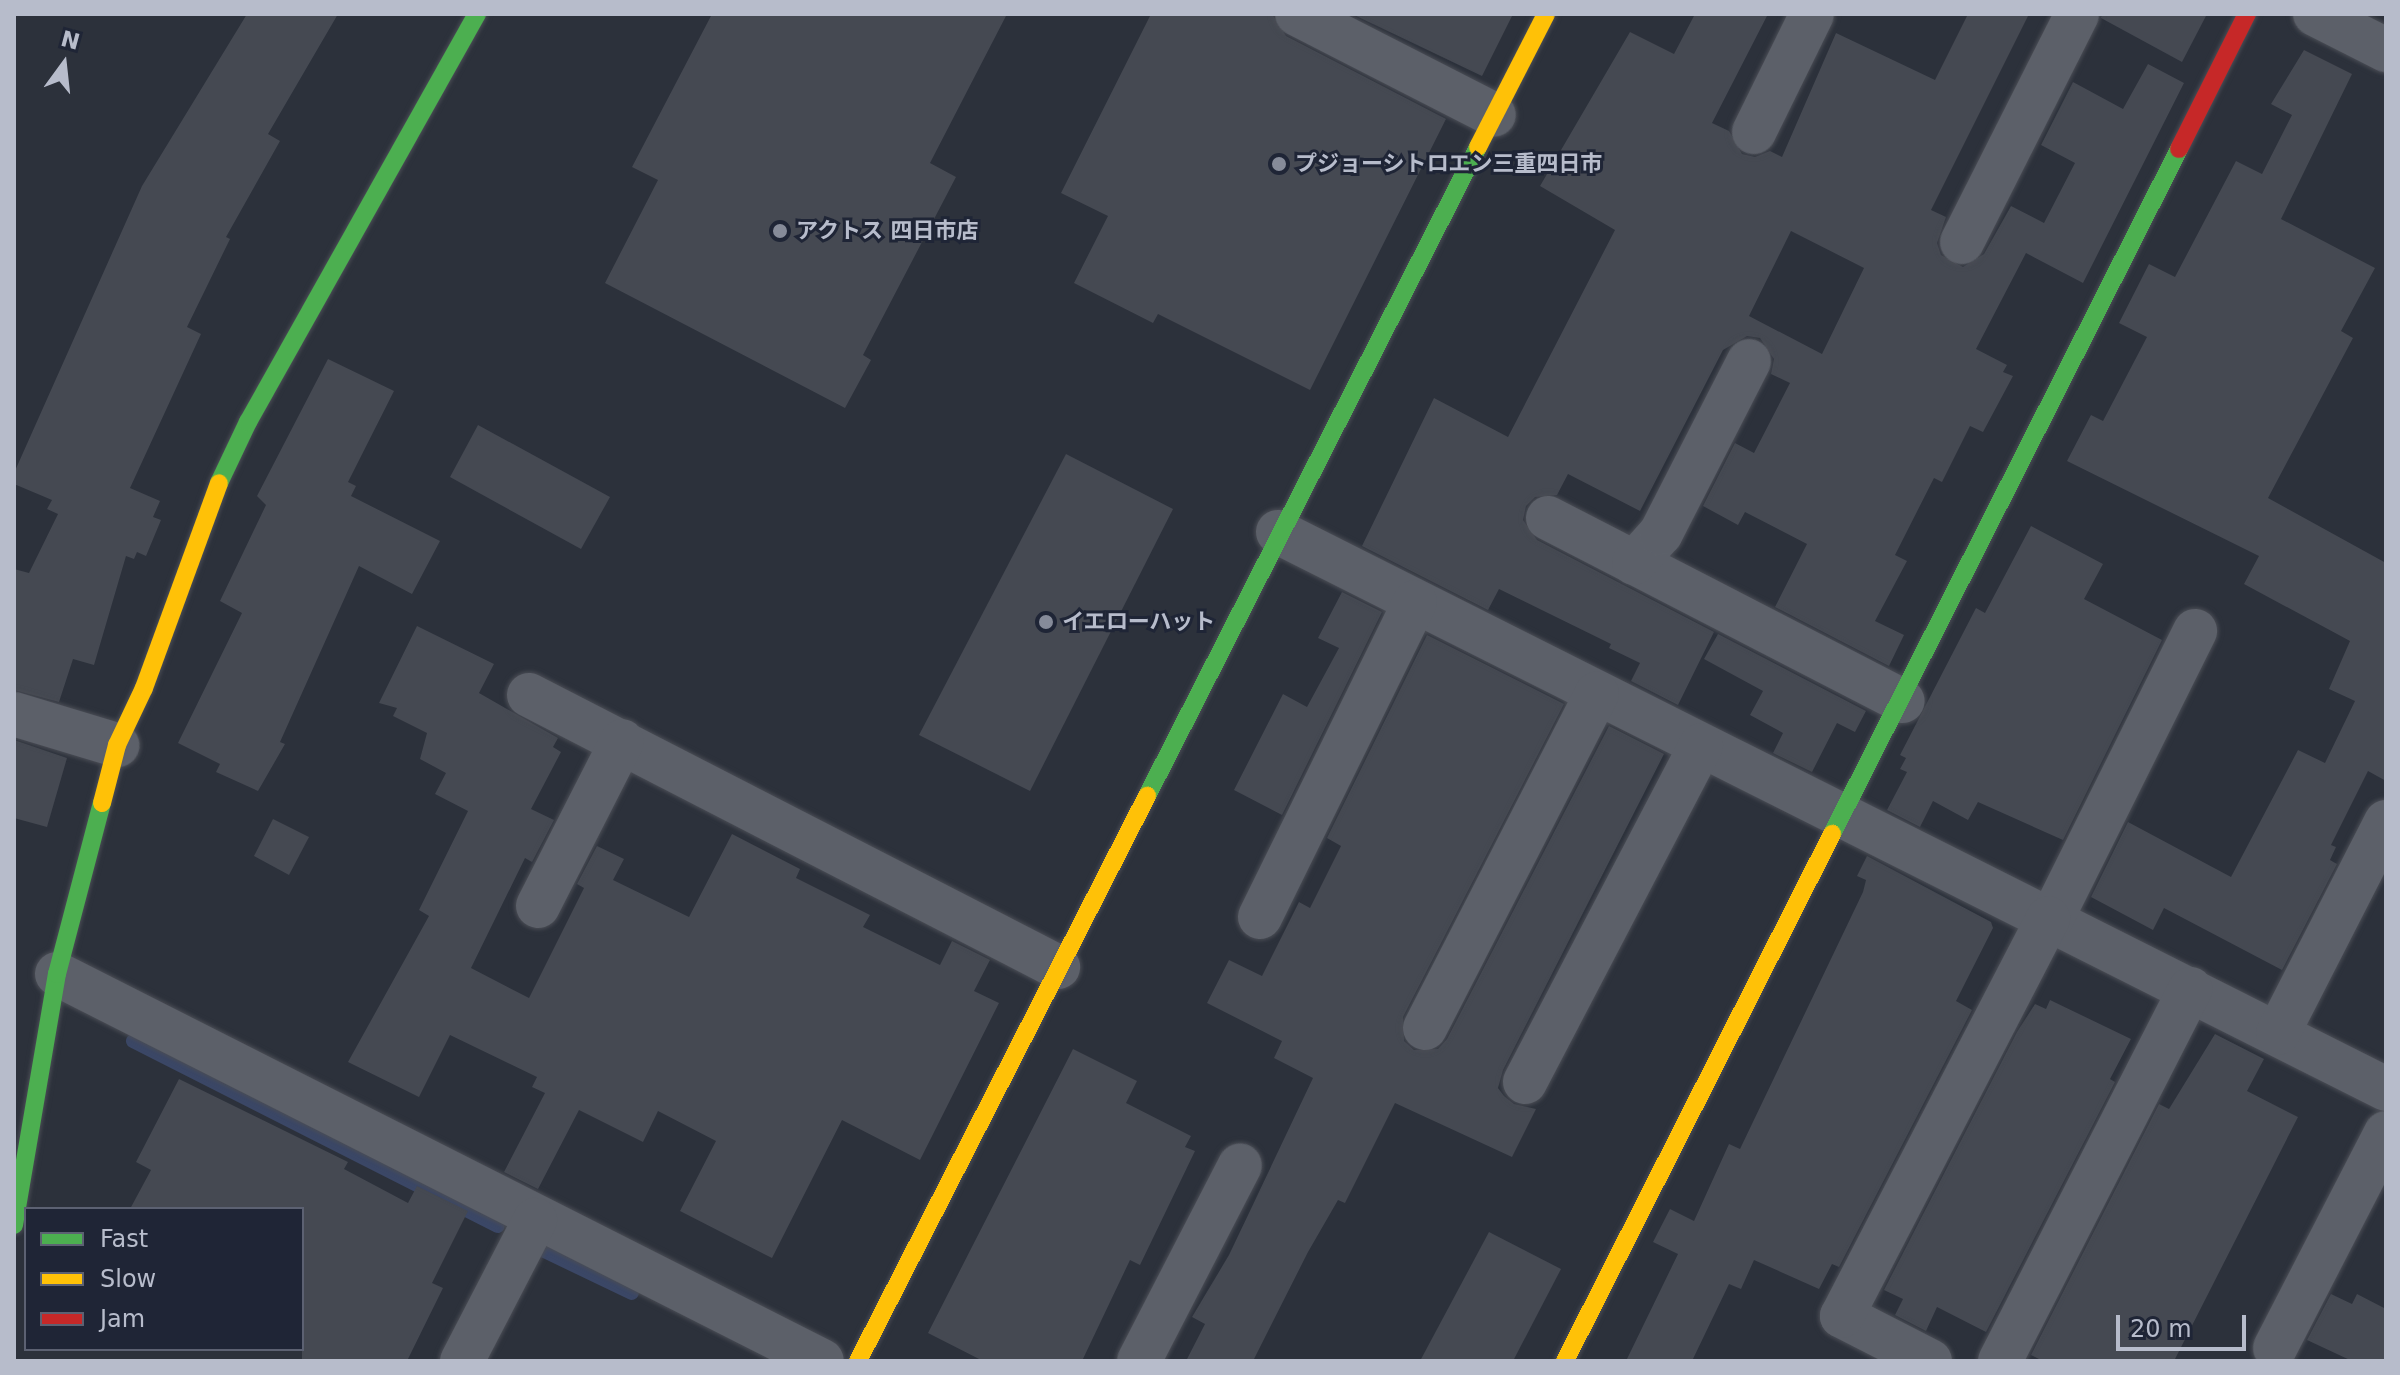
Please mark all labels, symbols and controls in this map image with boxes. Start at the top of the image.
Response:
north arrow [24,24,104,104]
text: N [58,26,82,55]
place label: プジョーシトロエン三重四日市 [1295,151,1603,177]
marker: プジョーシトロエン三重四日市 [1270,155,1288,173]
place label: アクトス 四日市店 [796,218,980,244]
marker: アクトス 四日市店 [771,222,789,240]
place label: イエローハット [1062,609,1216,635]
marker: イエローハット [1037,613,1055,631]
legend [24,1207,304,1351]
text: Fast [100,1225,148,1253]
text: Slow [100,1265,156,1293]
scale bar [2120,1299,2250,1349]
text: Jam [100,1305,145,1333]
text: 20 m [2130,1315,2192,1343]

